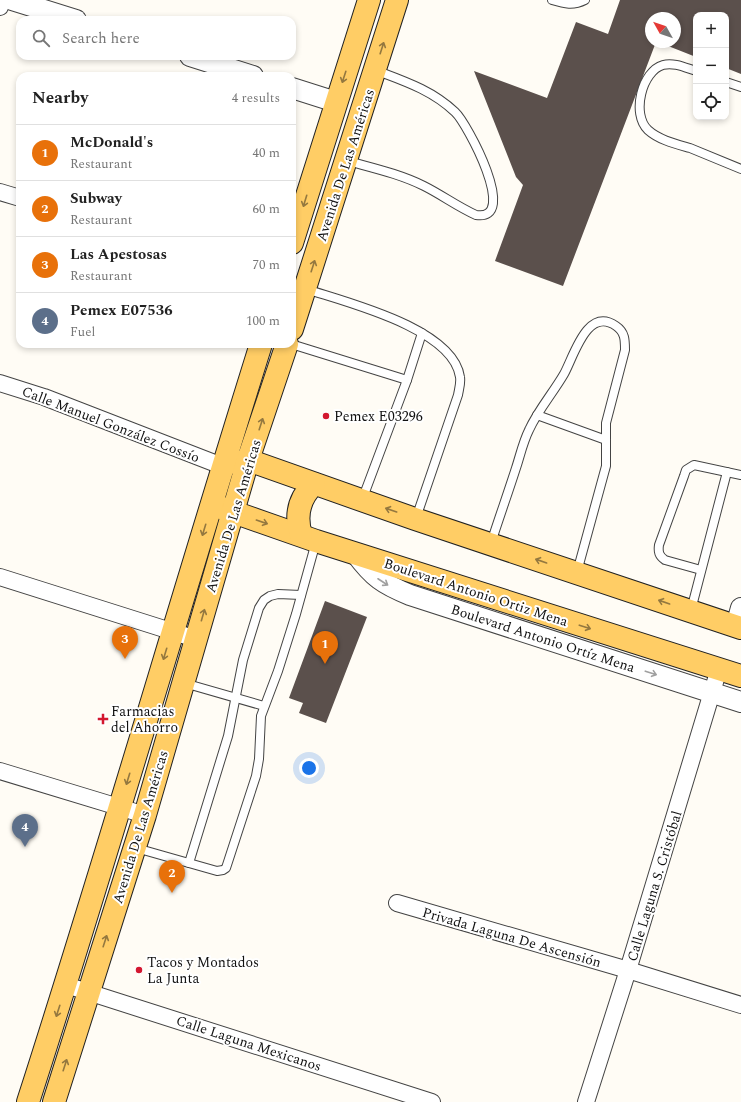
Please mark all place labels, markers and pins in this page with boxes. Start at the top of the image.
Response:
place label: Pemex E03296 [334,406,423,427]
marker: Pemex E03296 [321,411,331,421]
pin: 3 [112,626,138,659]
pin: 1 [312,631,338,664]
place label: Farmacias del Ahorro [111,701,178,738]
marker: Farmacias del Ahorro [98,714,108,724]
pin: 4 [12,814,38,847]
pin: 2 [159,860,185,893]
place label: Tacos y Montados La Junta [147,952,259,989]
marker: Tacos y Montados La Junta [134,965,144,975]

